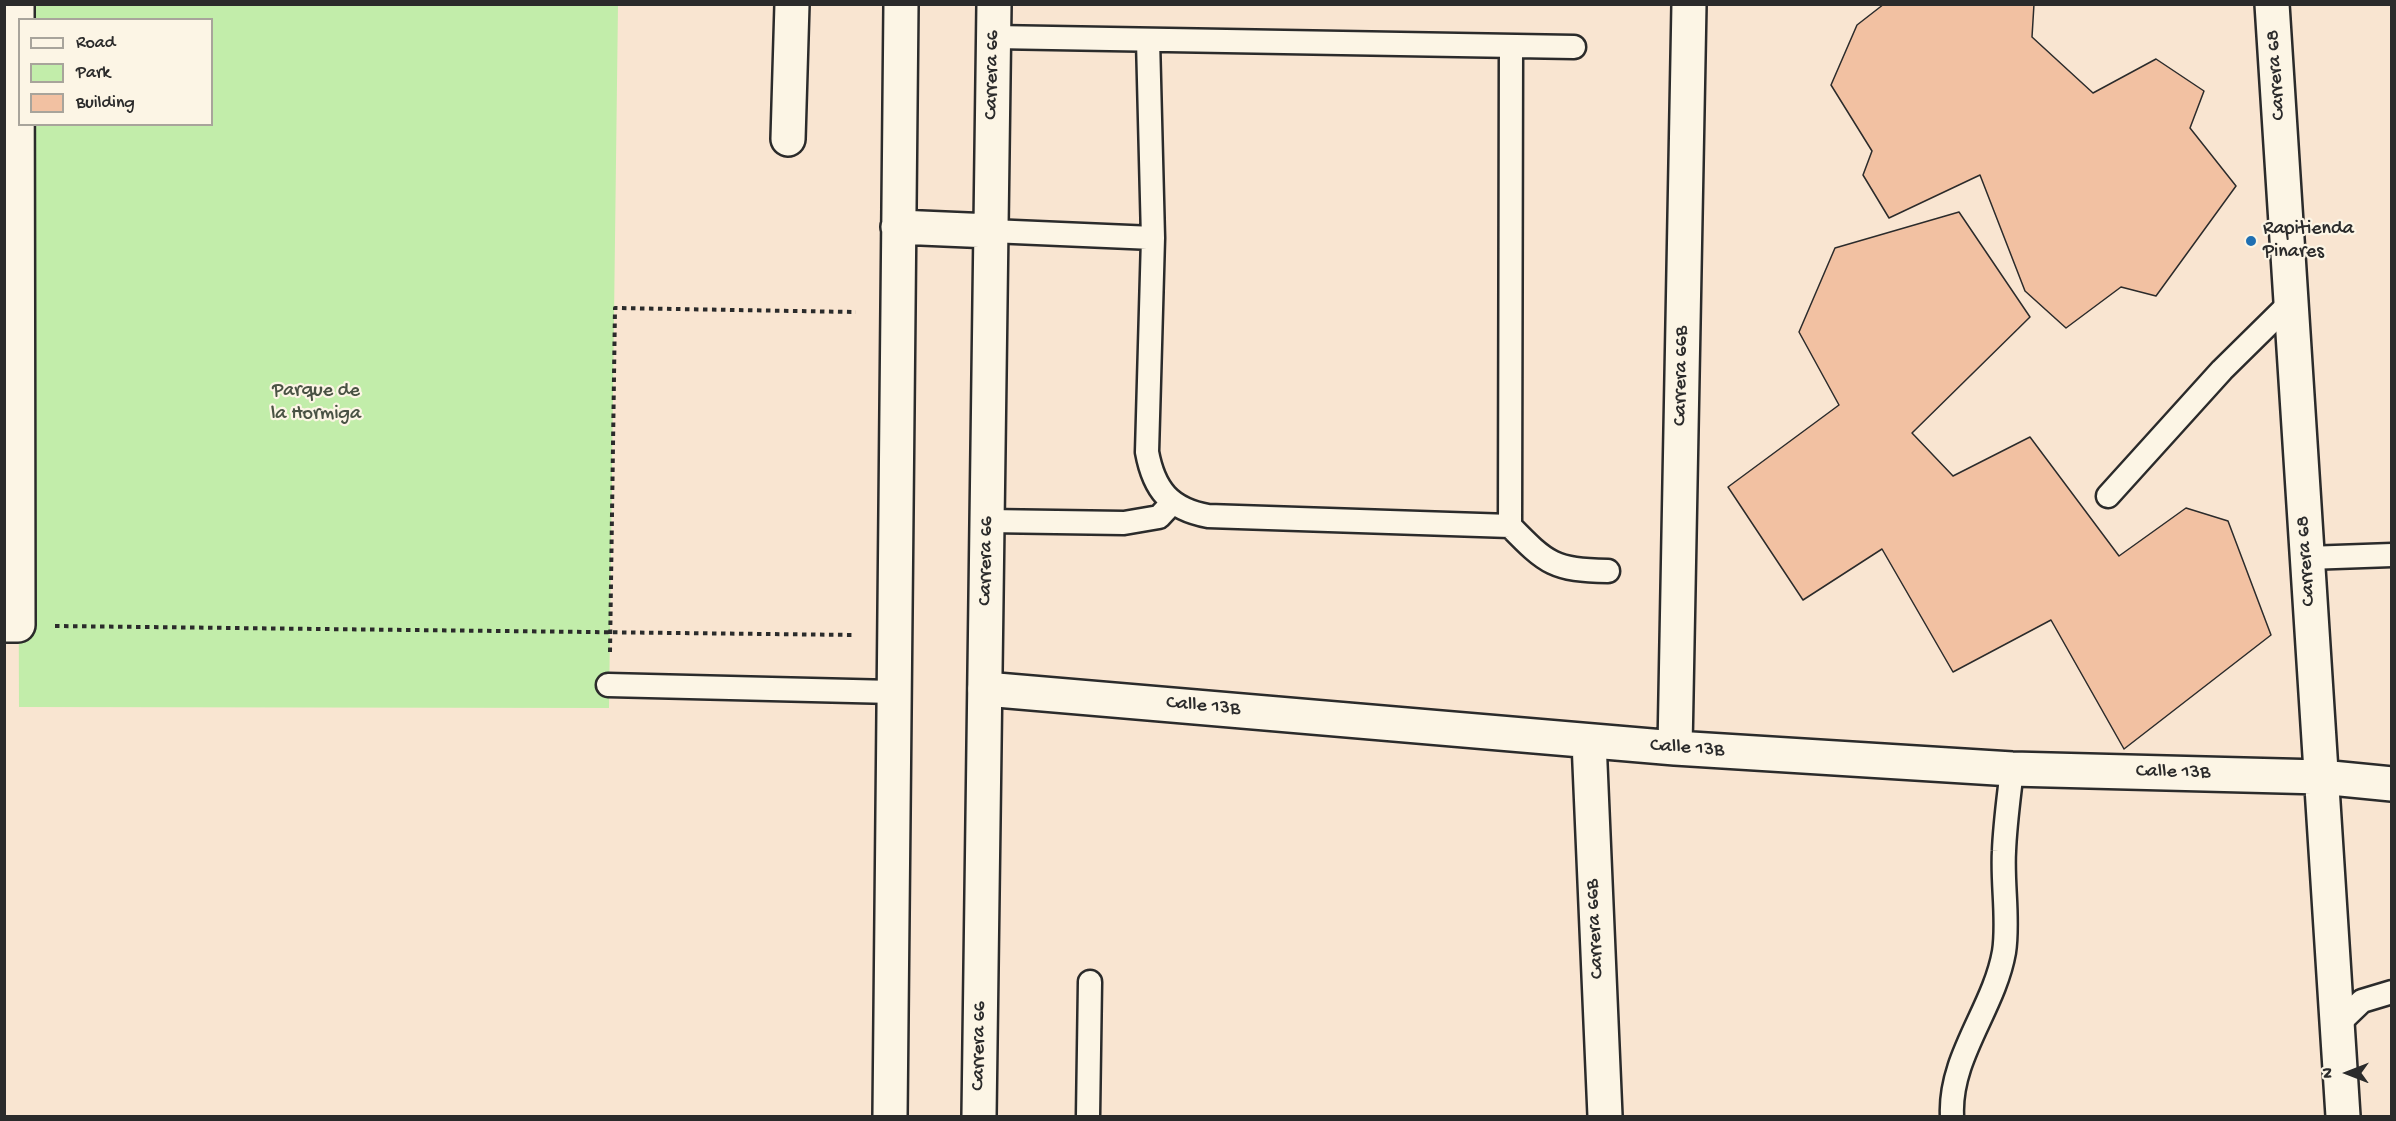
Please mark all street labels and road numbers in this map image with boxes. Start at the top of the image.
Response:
street label: Carrera 68 [2262,29,2292,121]
street label: Carrera 66 [980,30,1006,120]
street label: Carrera 66B [1669,326,1695,426]
street label: Carrera 68 [2292,515,2322,607]
street label: Carrera 66 [974,516,1000,606]
street label: Calle 13B [1165,692,1241,722]
street label: Calle 13B [1649,734,1725,764]
street label: Calle 13B [2136,760,2210,786]
street label: Carrera 66B [1581,879,1611,979]
street label: Carrera 66 [967,1001,993,1091]

